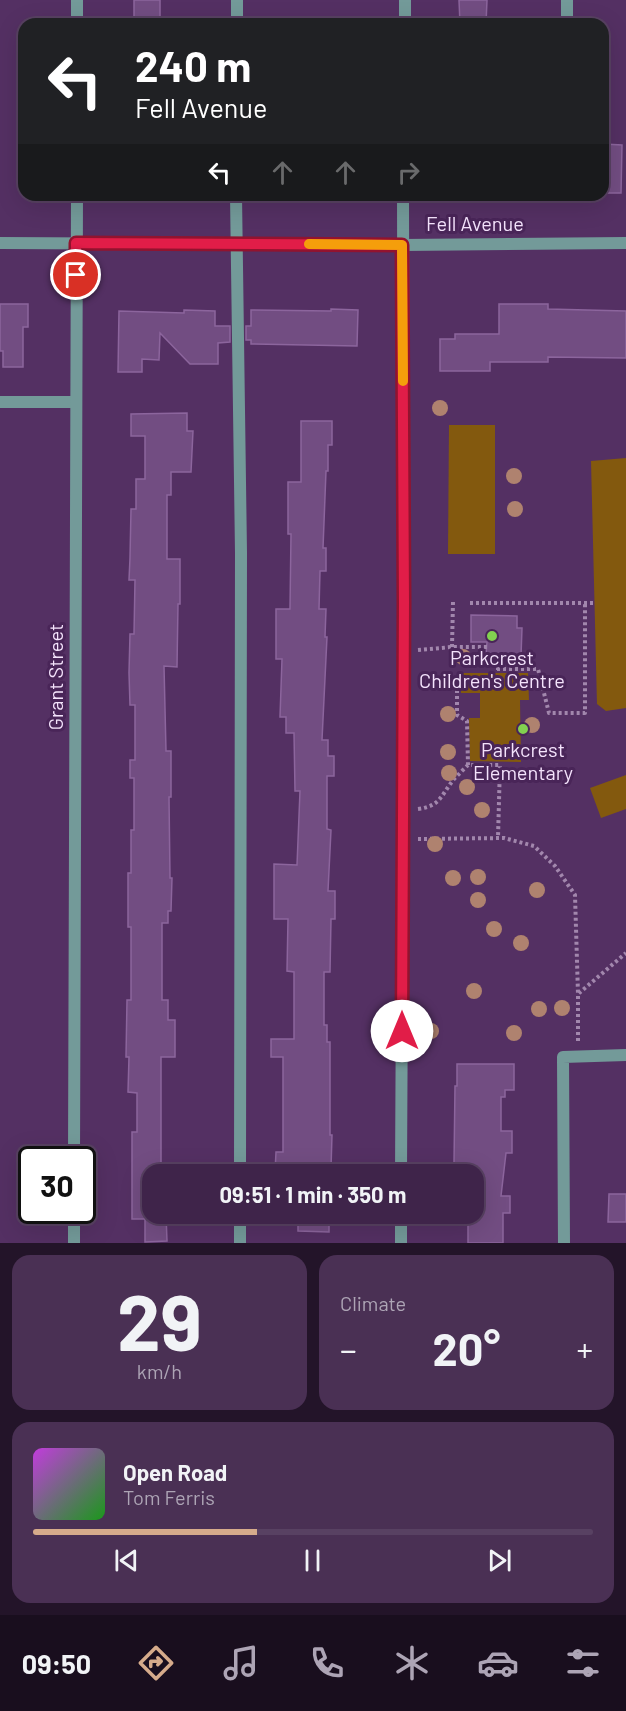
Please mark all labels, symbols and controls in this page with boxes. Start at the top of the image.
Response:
text: 240 m [135,40,251,90]
icon: left [36,42,114,120]
text: Fell Avenue [135,91,267,123]
icon: left [203,156,236,189]
icon: ahead [266,156,299,189]
icon: ahead [329,156,362,189]
icon: right [392,156,425,189]
street label: Fell Avenue [426,211,524,235]
pin [50,249,101,300]
icon: arrive [59,258,92,291]
street label: Grant Street [43,624,67,730]
marker: Parkcrest Children's Centre [485,629,499,643]
place label: Parkcrest Children's Centre [419,645,565,692]
marker: Parkcrest Elementary [516,722,530,736]
place label: Parkcrest Elementary [473,737,573,784]
position arrow [370,999,434,1063]
speed limit sign: 30 [18,1146,96,1224]
text: 09:51 · 1 min · 350 m [220,1181,406,1207]
text: 29 [117,1273,202,1367]
text: Climate [340,1291,406,1315]
text: 20° [433,1321,500,1375]
text: − [340,1329,357,1369]
text: + [577,1329,593,1369]
text: km/h [137,1359,182,1383]
text: Open Road [123,1459,227,1485]
text: Tom Ferris [123,1485,215,1509]
icon: previous [110,1544,143,1577]
icon: pause [296,1544,329,1577]
icon: next [483,1544,516,1577]
icon: directions [135,1642,177,1684]
icon: music [220,1642,262,1684]
icon: phone [306,1642,348,1684]
icon: climate [391,1642,433,1684]
icon: car [477,1642,519,1684]
icon: filters [562,1642,604,1684]
text: 09:50 [22,1647,91,1679]

